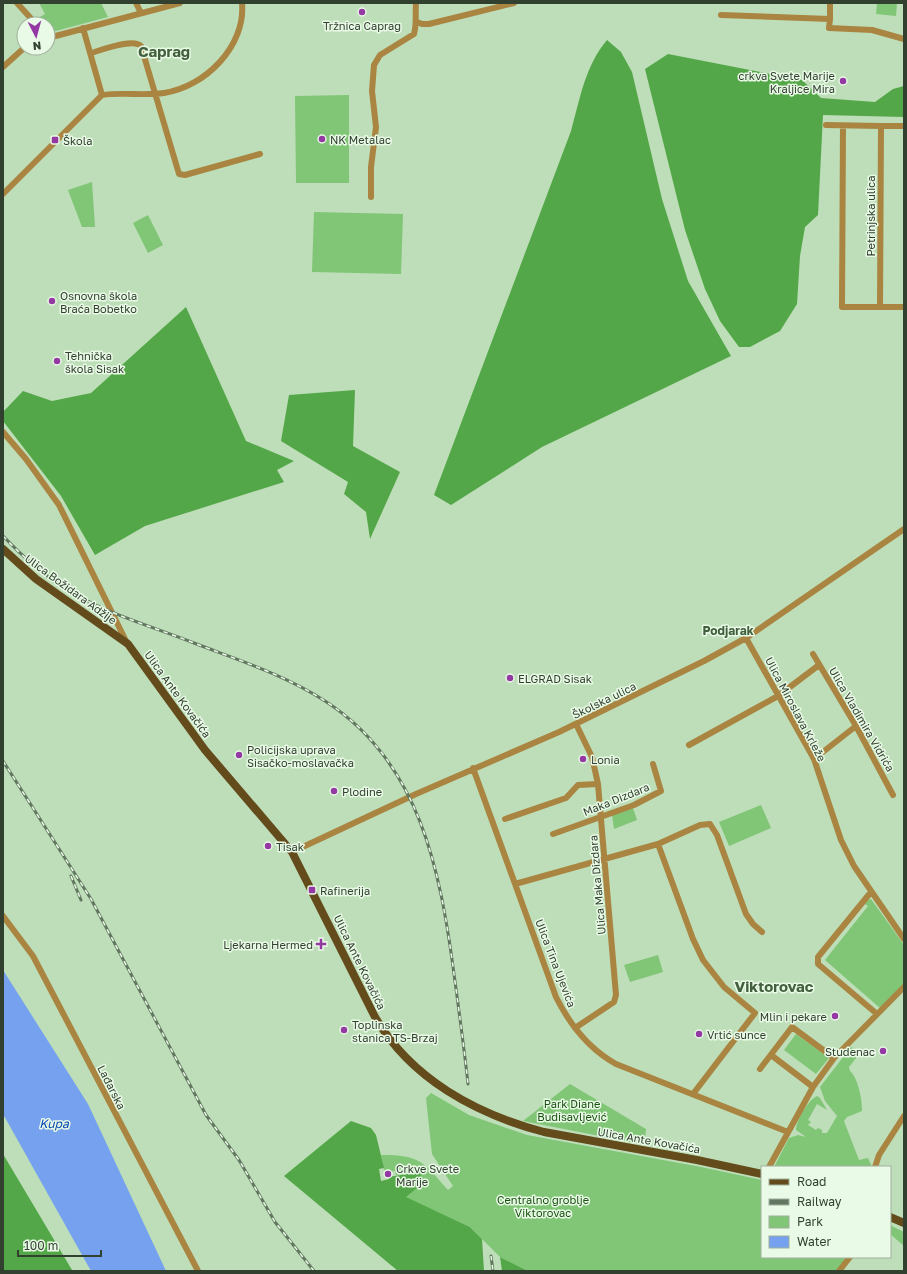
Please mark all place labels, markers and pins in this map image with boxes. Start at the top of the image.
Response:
marker: Tržnica Caprag [357,7,367,17]
place label: Tržnica Caprag [323,19,401,32]
place label: crkva Svete Marije Kraljice Mira [739,69,835,95]
marker: crkva Svete Marije Kraljice Mira [838,76,848,86]
place label: NK Metalac [330,133,391,146]
place label: Škola [63,134,92,147]
marker: NK Metalac [317,134,327,144]
marker: Škola [50,135,60,145]
place label: Osnovna škola Braća Bobetko [60,289,137,315]
marker: Osnovna škola Braća Bobetko [47,296,57,306]
place label: Tehnička škola Sisak [65,349,124,375]
marker: Tehnička škola Sisak [52,356,62,366]
place label: ELGRAD Sisak [518,672,592,685]
marker: ELGRAD Sisak [505,673,515,683]
place label: Policijska uprava Sisačko-moslavačka [247,743,354,769]
marker: Policijska uprava Sisačko-moslavačka [234,750,244,760]
place label: Lonia [591,753,620,766]
marker: Lonia [578,754,588,764]
place label: Plodine [342,785,382,798]
marker: Plodine [329,786,339,796]
place label: Tisak [276,840,304,853]
marker: Tisak [263,841,273,851]
place label: Rafinerija [320,884,370,897]
marker: Rafinerija [307,885,317,895]
place label: Ljekarna Hermed [223,938,313,951]
marker: Ljekarna Hermed [316,939,326,949]
place label: Mlin i pekare [760,1010,827,1023]
marker: Mlin i pekare [830,1011,840,1021]
place label: Toplinska stanica TS-Brzaj [352,1018,438,1044]
marker: Toplinska stanica TS-Brzaj [339,1025,349,1035]
place label: Vrtić sunce [707,1028,766,1041]
marker: Vrtić sunce [694,1029,704,1039]
place label: Studenac [825,1045,875,1058]
marker: Studenac [878,1046,888,1056]
place label: Crkve Svete Marije [396,1162,459,1188]
marker: Crkve Svete Marije [383,1169,393,1179]

